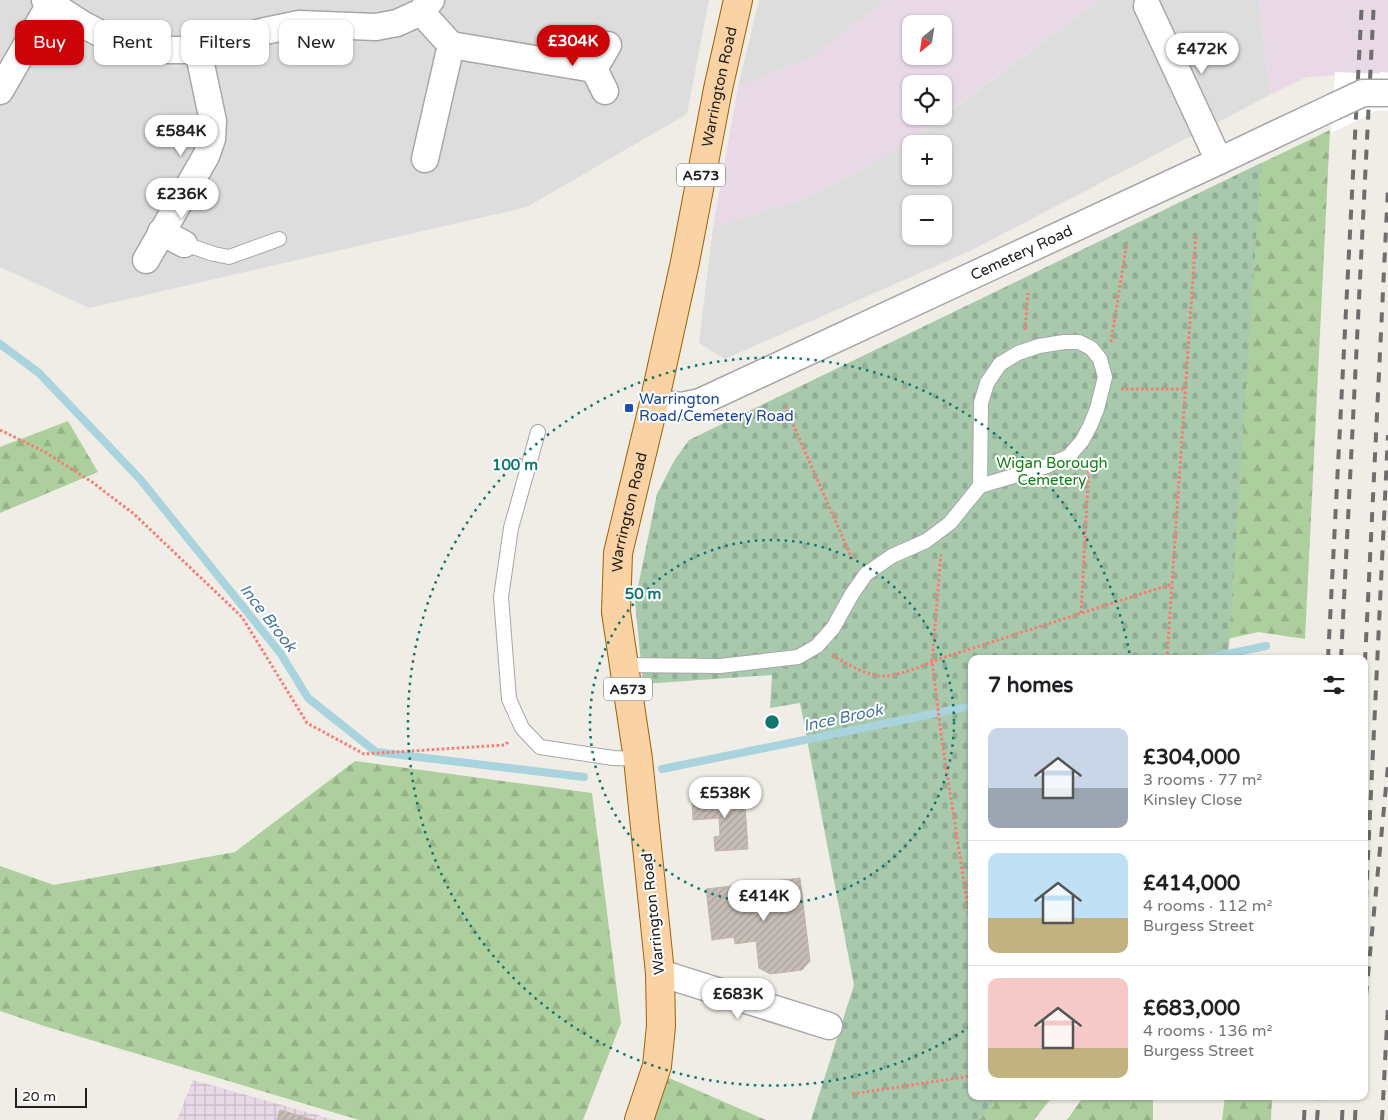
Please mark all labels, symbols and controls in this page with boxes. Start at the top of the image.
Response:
north arrow [902,15,952,65]
map controls [902,15,952,245]
chip: Buy [15,20,84,65]
chip: Rent [94,20,171,65]
chip: Filters [181,20,269,65]
chip: New [279,20,353,65]
pin: £304K [538,24,608,67]
street label: Warrington Road [698,25,741,149]
text: £304K [548,31,598,51]
pin: £472K [1167,32,1237,75]
text: £472K [1177,39,1227,59]
button: locate [902,75,952,125]
pin: £584K [146,114,216,157]
text: £584K [156,121,206,141]
button: + [902,135,952,185]
road number: A573 [677,164,725,186]
pin: £236K [147,178,217,220]
text: £236K [157,184,207,204]
button: − [902,195,952,245]
street label: Cemetery Road [968,221,1075,284]
place label: Warrington Road/Cemetery Road [639,390,794,425]
marker: Warrington Road/Cemetery Road [623,402,635,414]
street label: Warrington Road [608,450,651,572]
park label: Wigan Borough Cemetery [996,454,1108,489]
text: 100 m [492,456,538,474]
water label: Ince Brook [235,580,302,657]
text: 50 m [625,585,661,603]
icon: filters [1320,671,1348,699]
text: 7 homes [988,673,1073,698]
road number: A573 [604,678,652,701]
water label: Ince Brook [801,700,886,736]
centre of rings [763,713,781,731]
text: £304,000 [1143,745,1240,770]
icon: home [1028,748,1088,808]
text: 3 rooms · 77 m² [1143,770,1262,790]
pin: £538K [690,776,760,819]
text: £538K [700,783,750,803]
text: Kinsley Close [1143,790,1242,810]
street label: Warrington Road [638,852,668,976]
text: £414,000 [1143,871,1240,896]
icon: home [1028,873,1088,933]
pin: £414K [729,880,799,922]
text: £414K [739,886,789,906]
text: 4 rooms · 112 m² [1143,896,1272,916]
text: Burgess Street [1143,916,1254,936]
pin: £683K [703,978,773,1020]
text: £683K [713,984,763,1004]
text: £683,000 [1143,996,1240,1021]
icon: home [1028,998,1088,1058]
text: 4 rooms · 136 m² [1143,1021,1272,1041]
text: Burgess Street [1143,1041,1254,1061]
scale bar [15,1085,88,1108]
text: 20 m [22,1088,56,1105]

